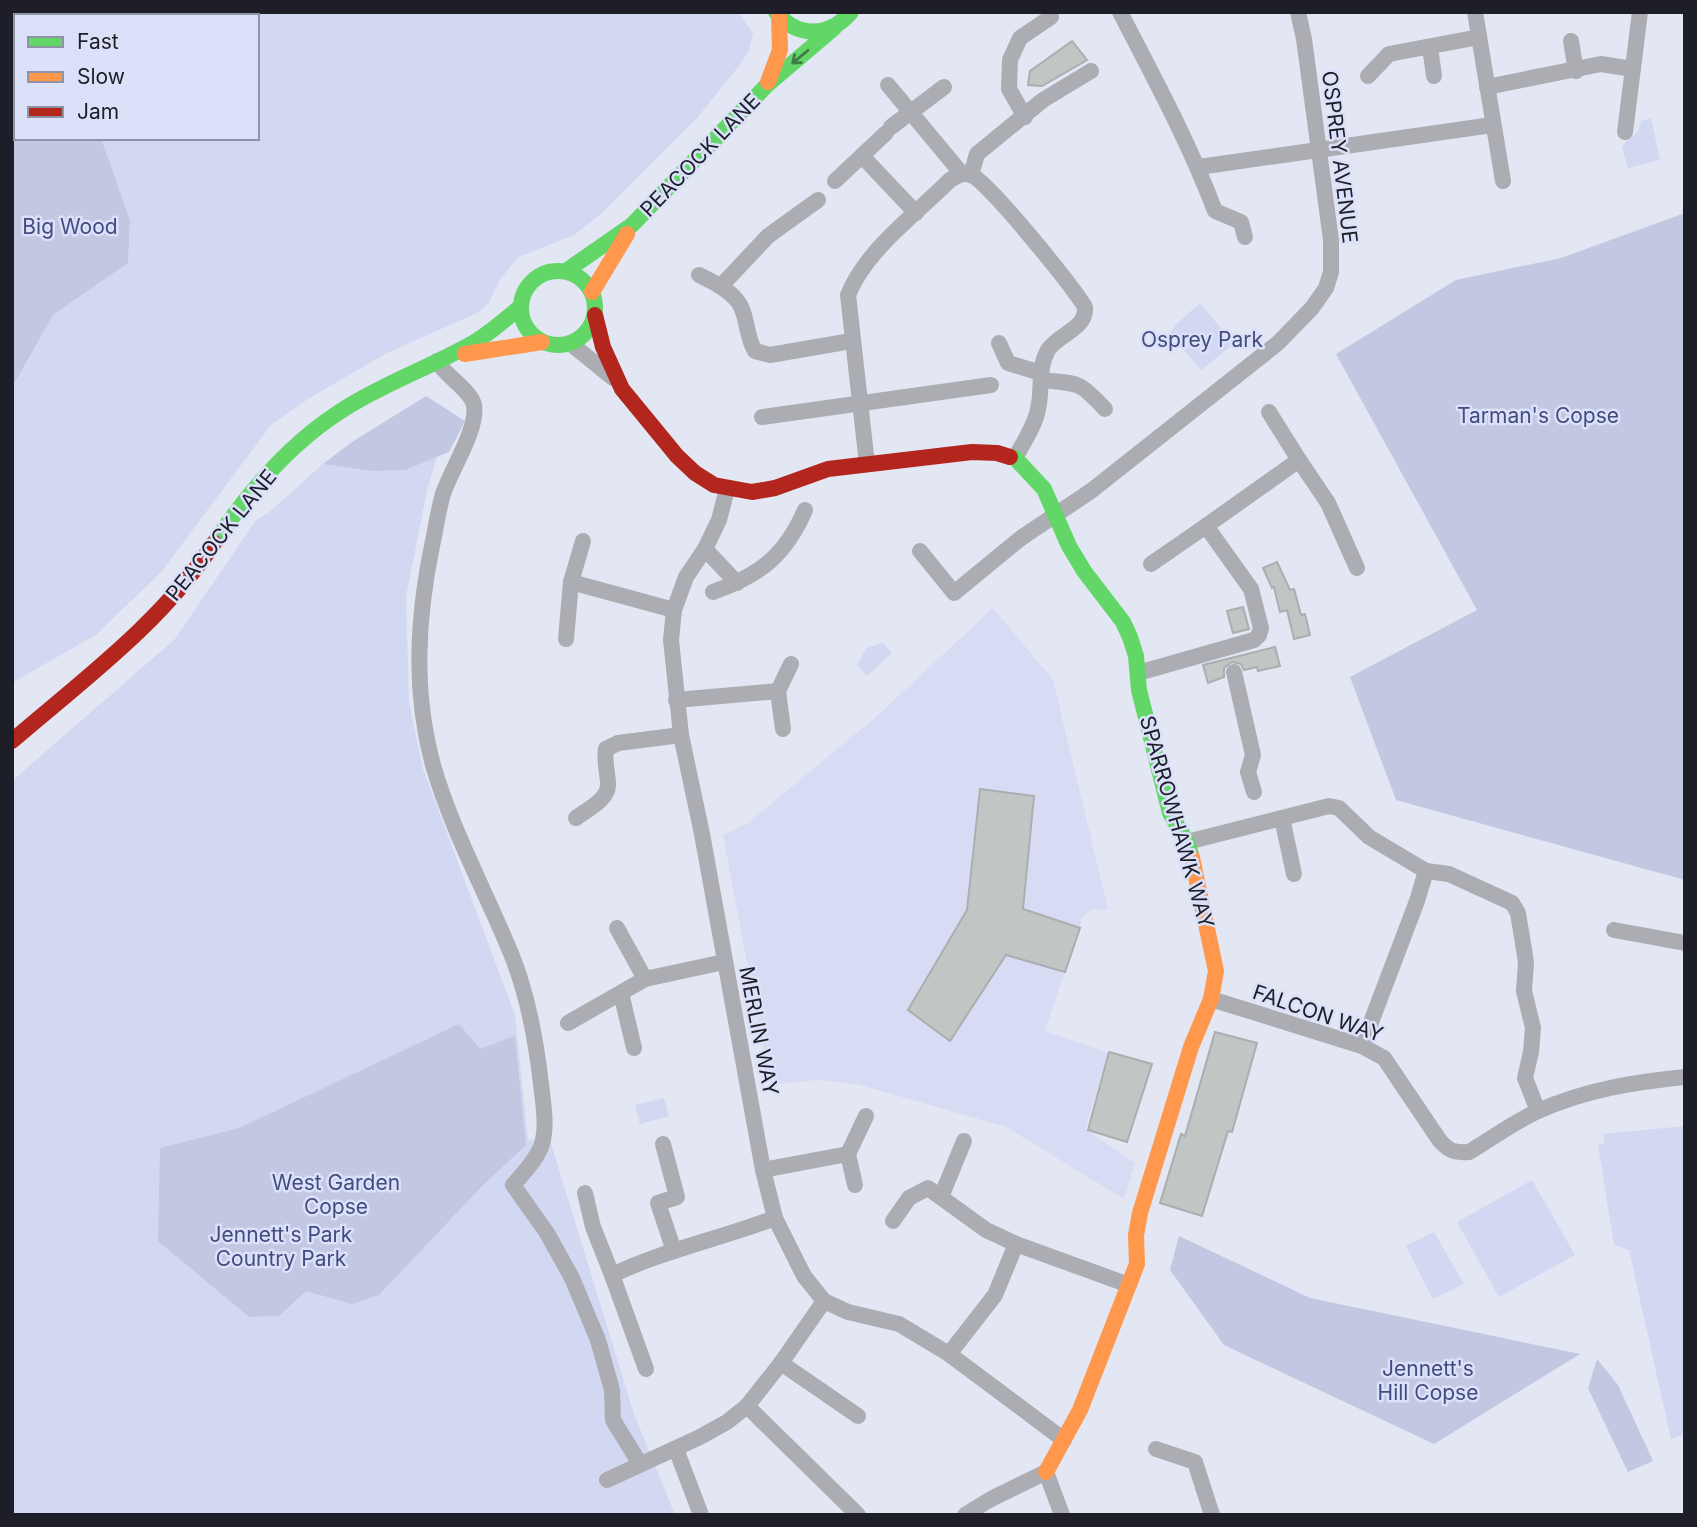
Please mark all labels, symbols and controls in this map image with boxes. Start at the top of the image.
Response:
legend [14,14,259,140]
text: Fast [77,29,119,54]
one-way arrow [792,49,810,64]
text: Slow [77,64,125,89]
street label: OSPREY AVENUE [1317,69,1363,245]
street label: PEACOCK LANE [635,88,765,222]
text: Jam [77,99,119,124]
park label: Big Wood [22,214,118,239]
park label: Osprey Park [1141,327,1264,352]
park label: Tarman's Copse [1457,403,1619,428]
street label: PEACOCK LANE [161,464,281,606]
street label: SPARROWHAWK WAY [1135,713,1219,931]
street label: MERLIN WAY [734,964,784,1098]
street label: FALCON WAY [1250,979,1386,1047]
park label: West Garden Copse [272,1170,400,1219]
park label: Jennett's Park Country Park [210,1222,353,1271]
park label: Jennett's Hill Copse [1378,1356,1478,1405]

